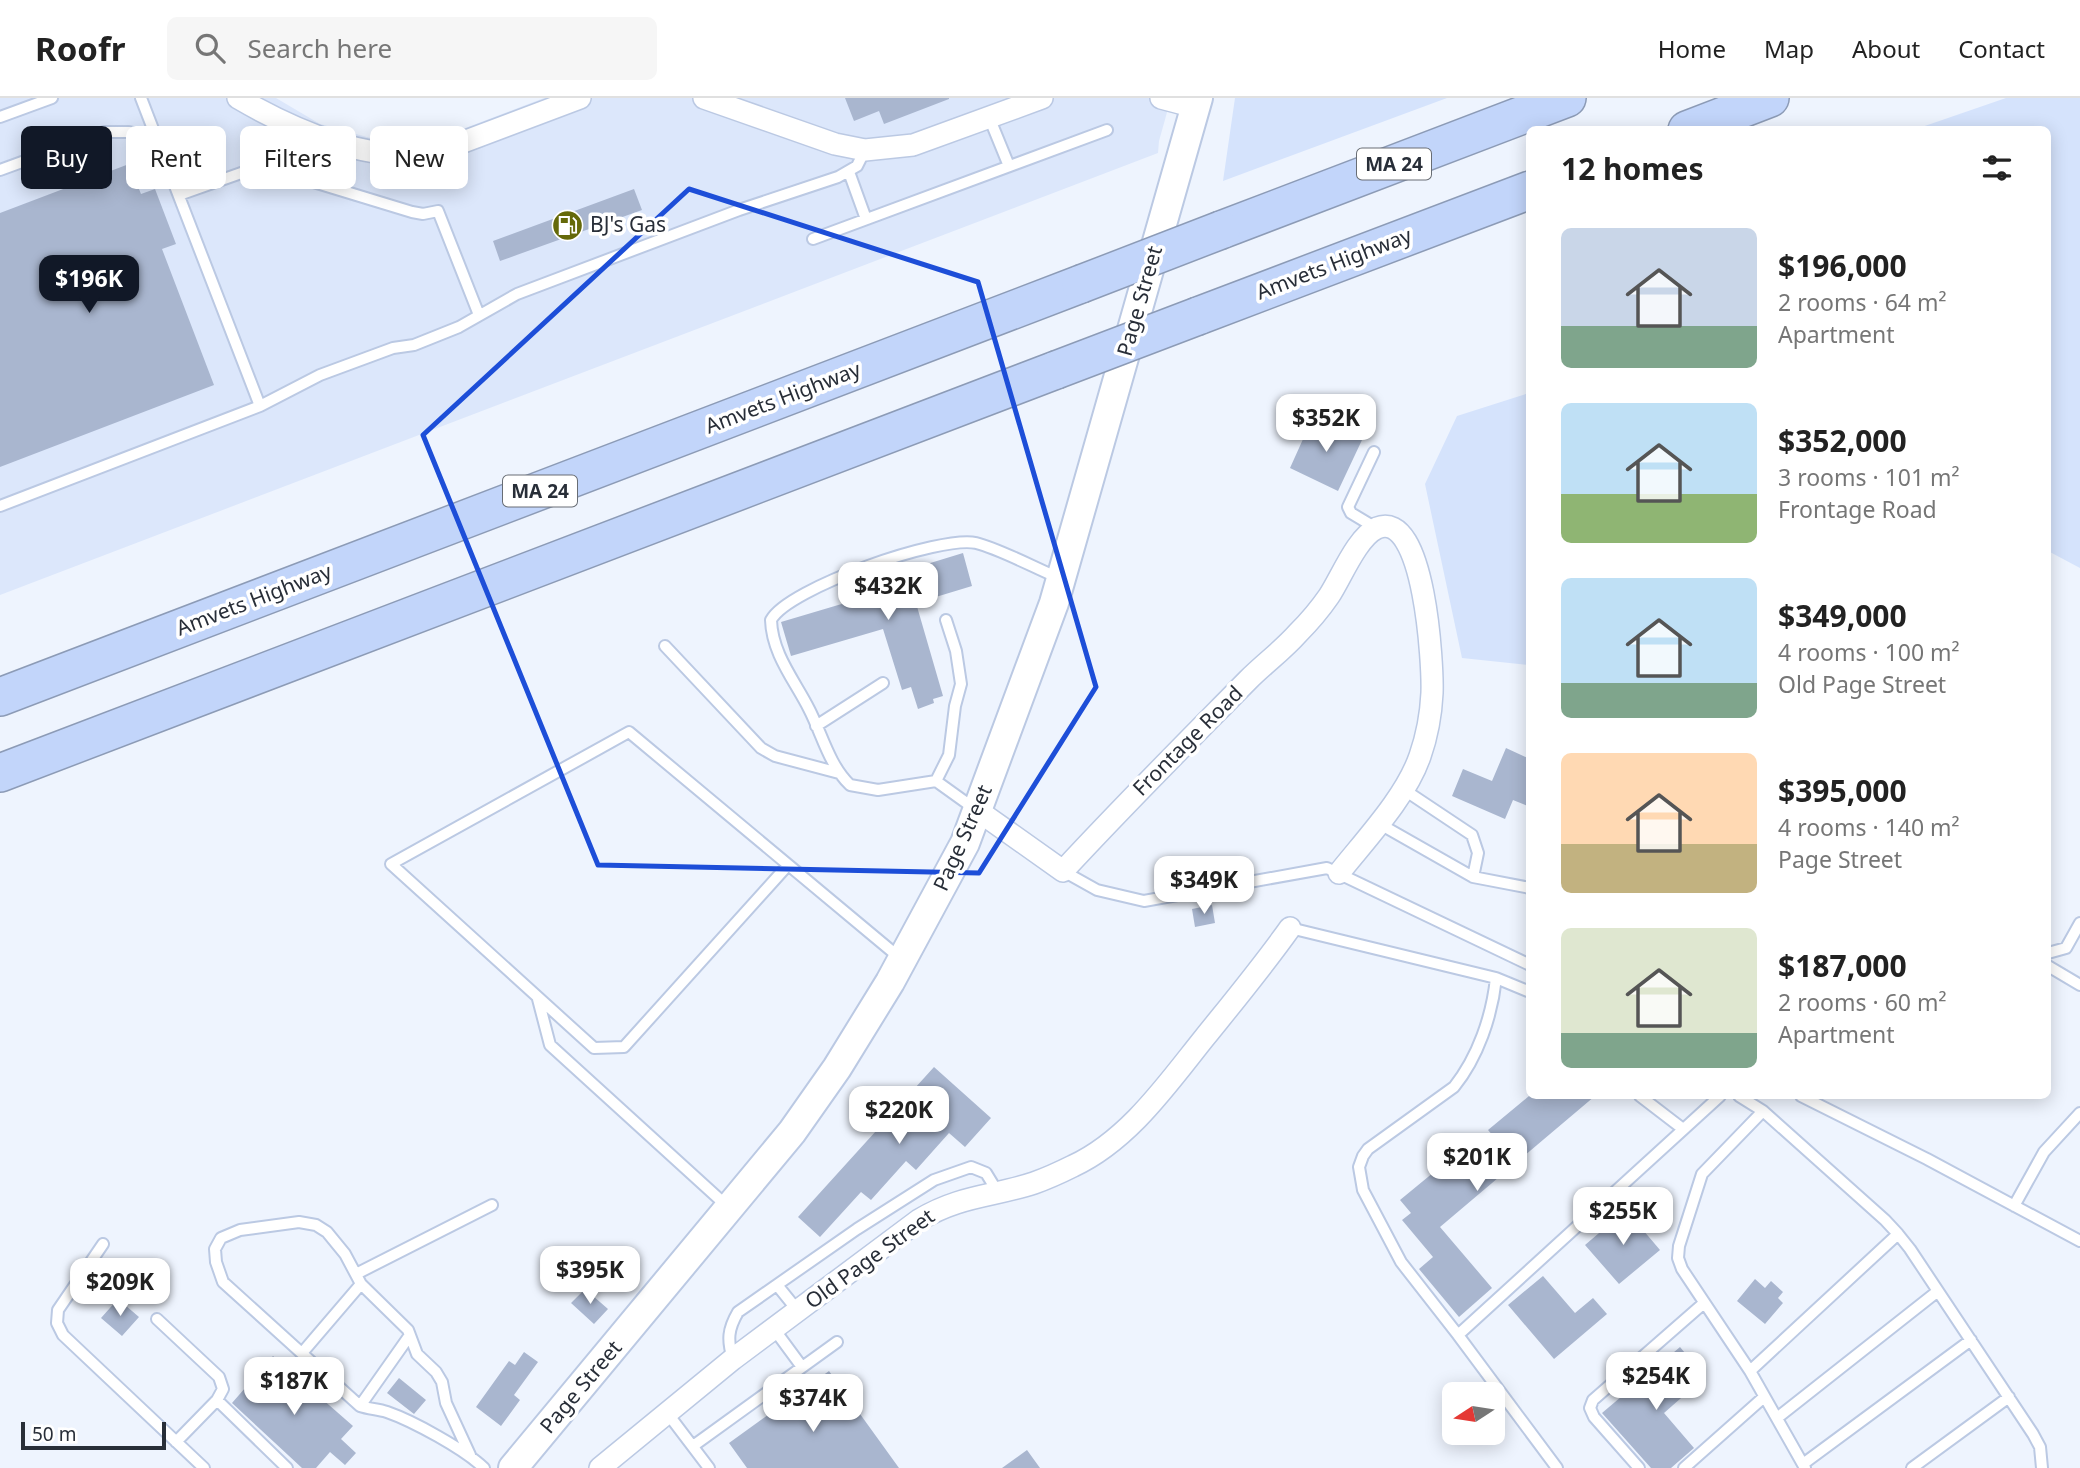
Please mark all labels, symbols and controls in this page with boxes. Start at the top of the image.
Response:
search box [167,17,657,80]
text: Roofr [35,26,125,71]
icon: search [191,29,229,67]
text: Search here [247,30,392,66]
text: Home [1658,32,1726,65]
text: Map [1764,32,1814,65]
text: About [1852,32,1920,65]
text: Contact [1958,32,2045,65]
chip: Buy [21,126,112,189]
chip: Rent [126,126,226,189]
chip: Filters [240,126,356,189]
chip: New [370,126,468,189]
road number: MA 24 [1357,148,1431,180]
text: 12 homes [1561,148,1704,189]
icon: filters [1978,149,2016,187]
fuel station icon: BJ's Gas [550,208,584,242]
place label: BJ's Gas [590,210,666,238]
street label: Amvets Highway [1252,220,1416,306]
street label: Page Street [1110,242,1168,359]
text: $196,000 [1778,245,1907,286]
pin: $196K [40,256,138,315]
icon: home [1617,256,1701,340]
text: $196K [55,262,123,294]
text: 2 rooms · 64 m² [1778,286,1947,318]
text: Apartment [1778,318,1895,350]
street label: Amvets Highway [701,354,865,440]
pin: $352K [1277,394,1375,454]
text: $352K [1292,401,1360,433]
text: $352,000 [1778,420,1907,461]
icon: home [1617,431,1701,515]
text: 3 rooms · 101 m² [1778,461,1960,493]
road number: MA 24 [503,476,577,506]
text: Frontage Road [1778,493,1937,525]
street label: Amvets Highway [172,556,336,642]
pin: $432K [839,562,937,622]
text: $432K [854,569,922,601]
text: $349,000 [1778,595,1907,636]
icon: home [1617,606,1701,690]
text: 4 rooms · 100 m² [1778,636,1960,668]
text: Old Page Street [1778,668,1946,700]
street label: Frontage Road [1126,679,1248,801]
text: $395,000 [1778,770,1907,811]
street label: Page Street [926,780,998,895]
icon: home [1617,781,1701,865]
text: 4 rooms · 140 m² [1778,811,1960,843]
text: Page Street [1778,843,1902,875]
pin: $349K [1155,856,1253,916]
text: $349K [1170,863,1238,895]
text: $187,000 [1778,945,1907,986]
icon: home [1617,956,1701,1040]
text: 2 rooms · 60 m² [1778,986,1947,1018]
text: Apartment [1778,1018,1895,1050]
pin: $220K [850,1086,948,1146]
text: $220K [865,1093,933,1125]
pin: $201K [1428,1134,1526,1193]
text: $201K [1443,1140,1511,1172]
pin: $255K [1574,1188,1672,1247]
text: $255K [1589,1194,1657,1226]
street label: Old Page Street [799,1201,940,1315]
pin: $395K [541,1246,639,1306]
text: $395K [556,1253,624,1285]
pin: $209K [71,1258,169,1318]
text: $209K [86,1265,154,1297]
street label: Page Street [533,1334,628,1439]
pin: $254K [1607,1352,1705,1412]
pin: $187K [245,1358,343,1417]
text: $254K [1622,1359,1690,1391]
text: $187K [260,1364,328,1396]
pin: $374K [764,1374,862,1434]
text: $374K [779,1381,847,1413]
north arrow [1442,1382,1505,1446]
map controls [1442,1382,1505,1445]
scale bar [21,1419,166,1451]
text: 50 m [32,1421,76,1447]

